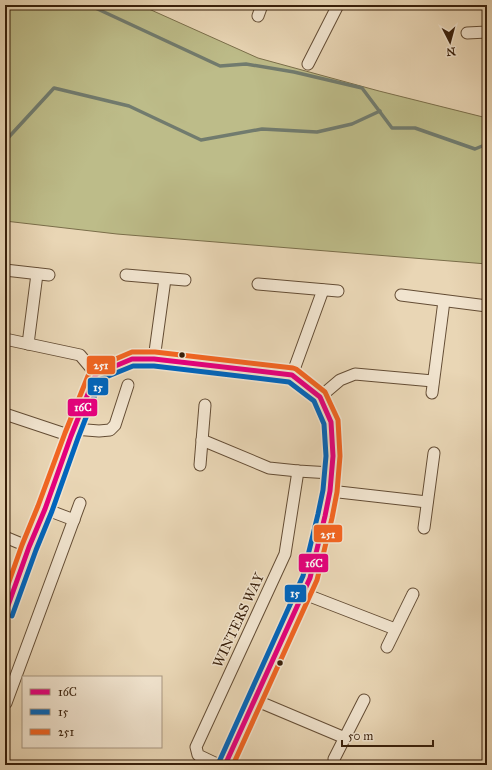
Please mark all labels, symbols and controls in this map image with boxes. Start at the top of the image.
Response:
north arrow [430,22,470,62]
text: N [445,44,456,58]
unlabelled marker [177,350,187,360]
line badge: 251 [86,355,116,375]
text: 251 [94,359,109,372]
line badge: 15 [87,377,109,396]
text: 15 [93,381,104,394]
line badge: 16C [67,398,98,417]
text: 16C [74,401,92,414]
line badge: 251 [313,524,343,543]
text: 251 [321,528,336,541]
line badge: 16C [298,553,329,573]
text: 16C [305,557,323,570]
street label: WINTERS WAY [209,569,268,670]
line badge: 15 [284,584,307,603]
text: 15 [290,587,301,600]
unlabelled marker [275,658,285,668]
legend [22,676,162,748]
text: 16C [58,685,77,699]
text: 15 [58,705,69,719]
scale bar [342,722,433,748]
text: 251 [58,725,74,739]
text: 50 m [348,729,373,743]

